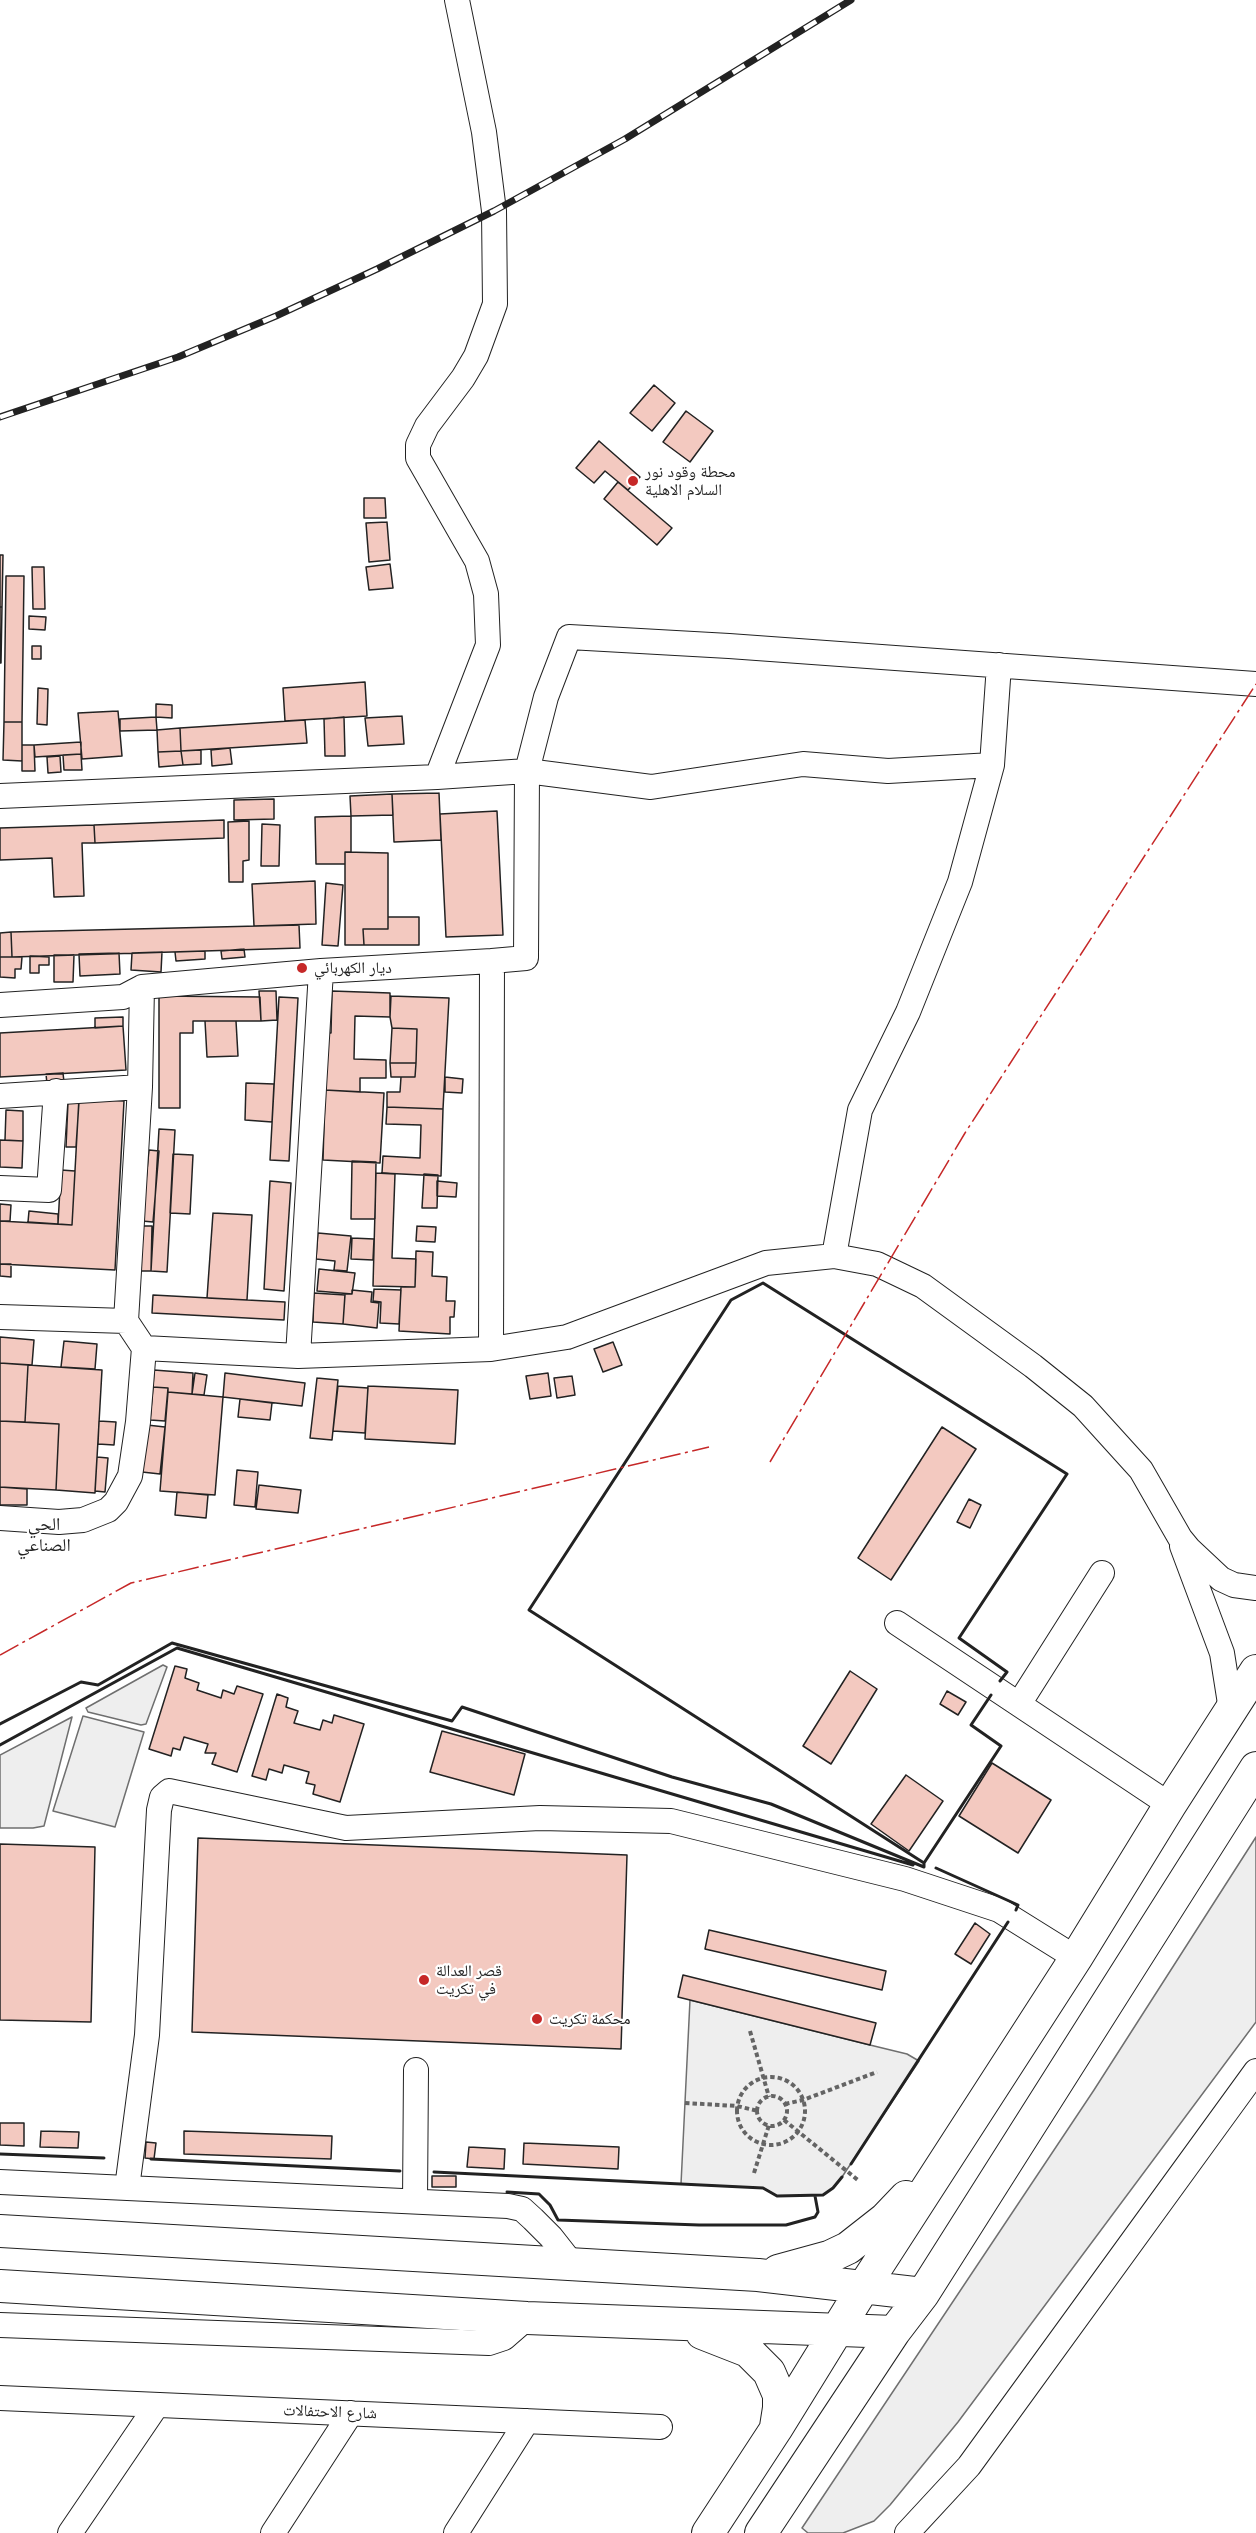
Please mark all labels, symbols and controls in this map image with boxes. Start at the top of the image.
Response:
place label: محطة وقود نور السلام الاهلية [645,462,736,500]
marker: محطة وقود نور السلام الاهلية [626,474,640,488]
place label: ديار الكهربائي [314,958,392,978]
marker: ديار الكهربائي [295,961,309,975]
district label: الحي الصناعي [17,1514,71,1556]
place label: قصر العدالة في تكريت [436,1961,502,1999]
marker: قصر العدالة في تكريت [417,1973,431,1987]
place label: محكمة تكريت [549,2009,630,2029]
marker: محكمة تكريت [530,2012,544,2026]
street label: شارع الاحتفالات [283,2401,377,2423]

